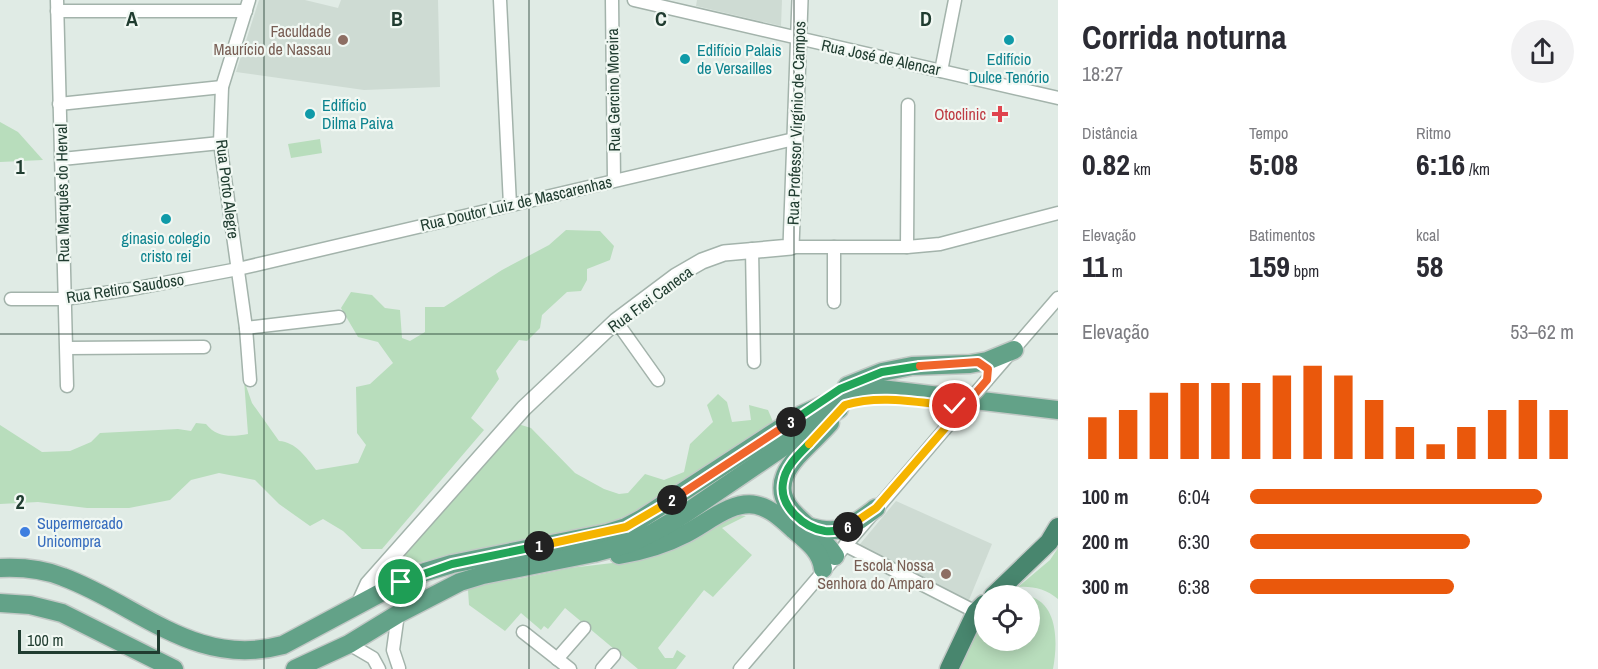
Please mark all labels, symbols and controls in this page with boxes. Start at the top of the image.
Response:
text: A [126,5,138,32]
text: B [391,5,403,32]
text: C [655,5,667,32]
text: D [920,5,932,32]
text: Corrida noturna [1082,15,1286,59]
place label: Faculdade Maurício de Nassau [214,20,331,60]
button: share [1511,20,1574,83]
street label: Rua Professor Virgínio de Campos [781,21,811,225]
street label: Rua Gercino Moreira [601,27,625,152]
marker: Faculdade Maurício de Nassau [336,33,350,47]
marker: Edifício Dulce Tenório [1002,33,1016,47]
street label: Rua José de Alencar [819,34,943,80]
place label: Edifício Palais de Versailles [697,39,782,79]
place label: Edifício Dulce Tenório [969,48,1049,88]
marker: Edifício Palais de Versailles [678,52,692,66]
text: 18:27 [1082,60,1123,87]
place label: Edifício Dilma Paiva [322,94,394,134]
place label: Otoclinic [934,103,986,125]
marker: Otoclinic [991,105,1009,123]
marker: Edifício Dilma Paiva [303,107,317,121]
text: Distância [1082,122,1137,144]
text: Tempo [1249,122,1288,144]
text: Ritmo [1416,122,1451,144]
street label: Rua Marquês do Herval [50,123,74,262]
street label: Rua Porto Alegre [211,138,245,240]
text: 0.82 [1082,144,1130,184]
text: 5:08 [1249,144,1298,184]
text: 6:16 [1416,144,1465,184]
text: 1 [15,153,25,180]
text: km [1130,158,1151,180]
text: /km [1465,158,1490,180]
street label: Rua Doutor Luiz de Mascarenhas [418,170,614,236]
marker: ginasio colegio cristo rei [159,212,173,226]
text: Elevação [1082,224,1136,246]
text: Batimentos [1249,224,1315,246]
text: kcal [1416,224,1439,246]
place label: ginasio colegio cristo rei [122,227,211,267]
text: 11 [1082,246,1108,286]
text: 159 [1249,246,1290,286]
text: 58 [1416,246,1443,286]
street label: Rua Frei Caneca [603,260,697,337]
text: m [1108,260,1123,282]
text: bpm [1290,260,1319,282]
street label: Rua Retiro Saudoso [65,268,185,308]
text: Elevação [1082,318,1149,345]
text: 53–62 m [1510,318,1574,345]
pin [929,380,980,431]
icon: check [938,389,971,422]
pin: 3 [776,407,806,437]
text: 3 [787,411,795,433]
text: 100 m [1082,483,1129,510]
text: 6:04 [1178,483,1210,510]
pin: 2 [657,485,687,515]
text: 2 [15,488,25,515]
text: 2 [668,489,676,511]
place label: Supermercado Unicompra [37,512,123,552]
pin: 6 [833,512,863,542]
text: 6 [844,516,852,538]
marker: Supermercado Unicompra [18,525,32,539]
text: 200 m [1082,528,1129,555]
text: 6:30 [1178,528,1210,555]
pin: 1 [524,531,554,561]
text: 1 [535,535,543,557]
place label: Escola Nossa Senhora do Amparo [817,554,935,594]
pin [375,556,426,607]
icon: arrive [384,565,417,598]
marker: Escola Nossa Senhora do Amparo [939,567,953,581]
text: 300 m [1082,573,1129,600]
text: 6:38 [1178,573,1210,600]
map controls [974,585,1040,651]
button: locate [974,585,1040,651]
scale bar [18,627,160,654]
text: 100 m [27,629,63,651]

